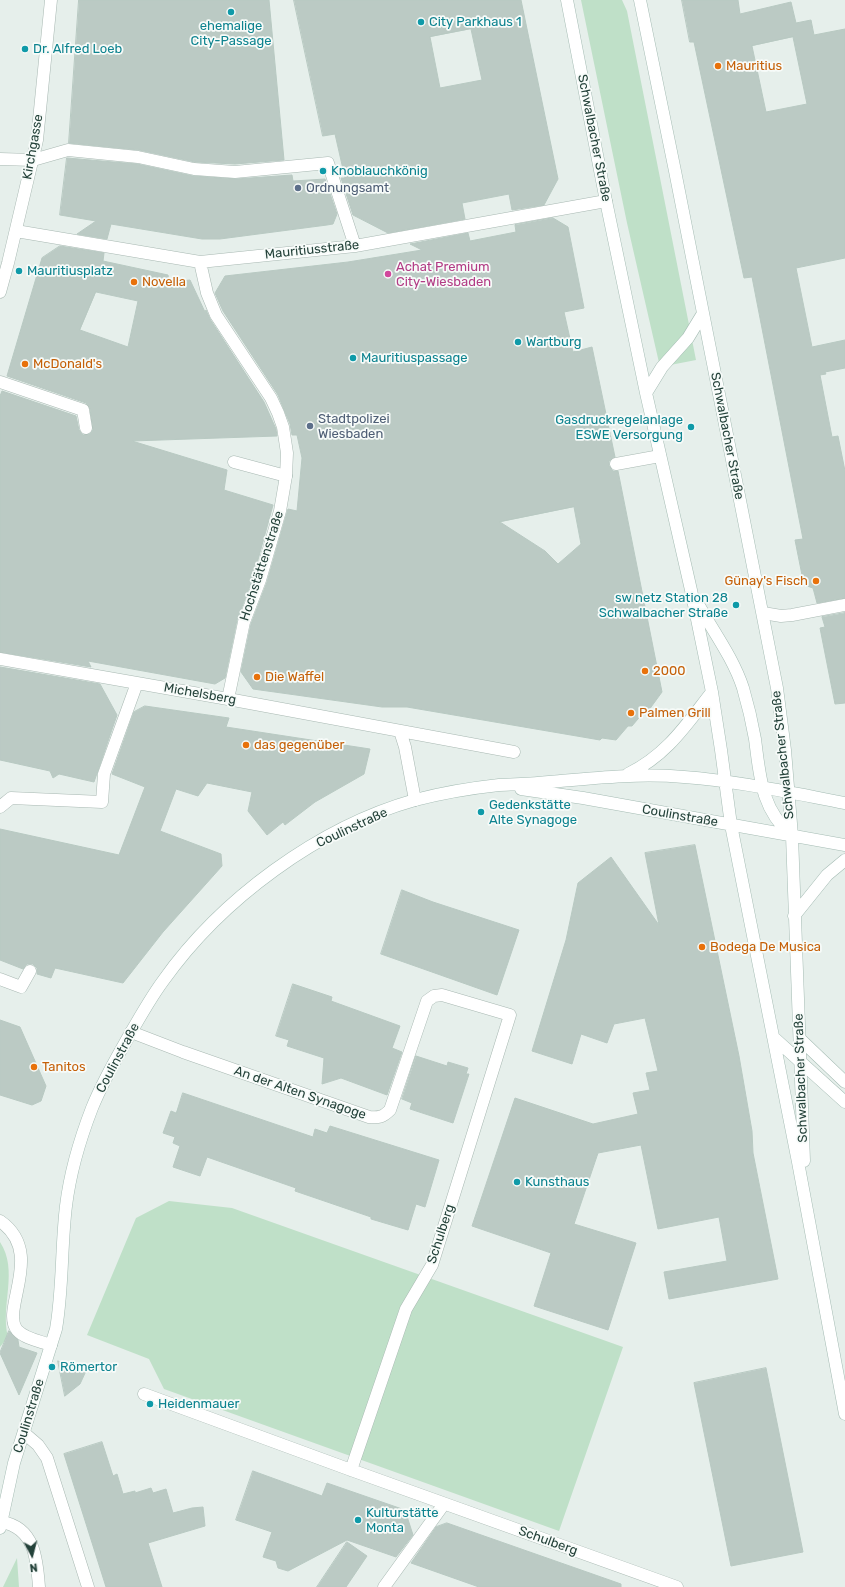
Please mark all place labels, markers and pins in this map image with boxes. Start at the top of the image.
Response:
marker: ehemalige City-Passage [226,7,236,17]
place label: City Parkhaus 1 [429,14,522,30]
marker: City Parkhaus 1 [416,17,426,27]
place label: ehemalige City-Passage [191,18,271,49]
place label: Dr. Alfred Loeb [33,41,122,57]
marker: Dr. Alfred Loeb [20,44,30,54]
place label: Mauritius [726,58,782,74]
marker: Mauritius [713,61,723,71]
place label: Knoblauchkönig [331,163,428,179]
marker: Knoblauchkönig [318,166,328,176]
place label: Ordnungsamt [306,180,389,196]
marker: Ordnungsamt [293,183,303,193]
place label: Achat Premium City-Wiesbaden [396,259,491,290]
place label: Mauritiusplatz [27,263,113,279]
marker: Mauritiusplatz [14,266,24,276]
marker: Achat Premium City-Wiesbaden [383,269,393,279]
place label: Novella [142,274,186,290]
marker: Novella [129,277,139,287]
place label: Wartburg [526,334,581,350]
marker: Wartburg [513,337,523,347]
place label: Mauritiuspassage [361,350,467,366]
marker: Mauritiuspassage [348,353,358,363]
place label: McDonald's [33,356,102,372]
marker: McDonald's [20,359,30,369]
place label: Stadtpolizei Wiesbaden [318,411,390,442]
place label: Gasdruckregelanlage ESWE Versorgung [555,412,683,443]
marker: Stadtpolizei Wiesbaden [305,421,315,431]
marker: Gasdruckregelanlage ESWE Versorgung [686,422,696,432]
place label: Günay's Fisch [724,573,808,589]
marker: Günay's Fisch [811,576,821,586]
place label: sw netz Station 28 Schwalbacher Straße [599,590,728,621]
marker: sw netz Station 28 Schwalbacher Straße [731,600,741,610]
place label: 2000 [653,663,685,679]
marker: 2000 [640,666,650,676]
place label: Die Waffel [265,669,324,685]
marker: Die Waffel [252,672,262,682]
place label: Palmen Grill [639,705,711,721]
marker: Palmen Grill [626,708,636,718]
place label: das gegenüber [254,737,344,753]
marker: das gegenüber [241,740,251,750]
place label: Gedenkstätte Alte Synagoge [489,797,577,828]
marker: Gedenkstätte Alte Synagoge [476,807,486,817]
place label: Bodega De Musica [710,939,821,955]
marker: Bodega De Musica [697,942,707,952]
place label: Tanitos [42,1059,86,1075]
marker: Tanitos [29,1062,39,1072]
place label: Kunsthaus [525,1174,589,1190]
marker: Kunsthaus [512,1177,522,1187]
place label: Römertor [60,1359,117,1375]
marker: Römertor [47,1362,57,1372]
place label: Heidenmauer [158,1396,239,1412]
marker: Heidenmauer [145,1399,155,1409]
place label: Kulturstätte Monta [366,1505,439,1536]
marker: Kulturstätte Monta [353,1515,363,1525]

